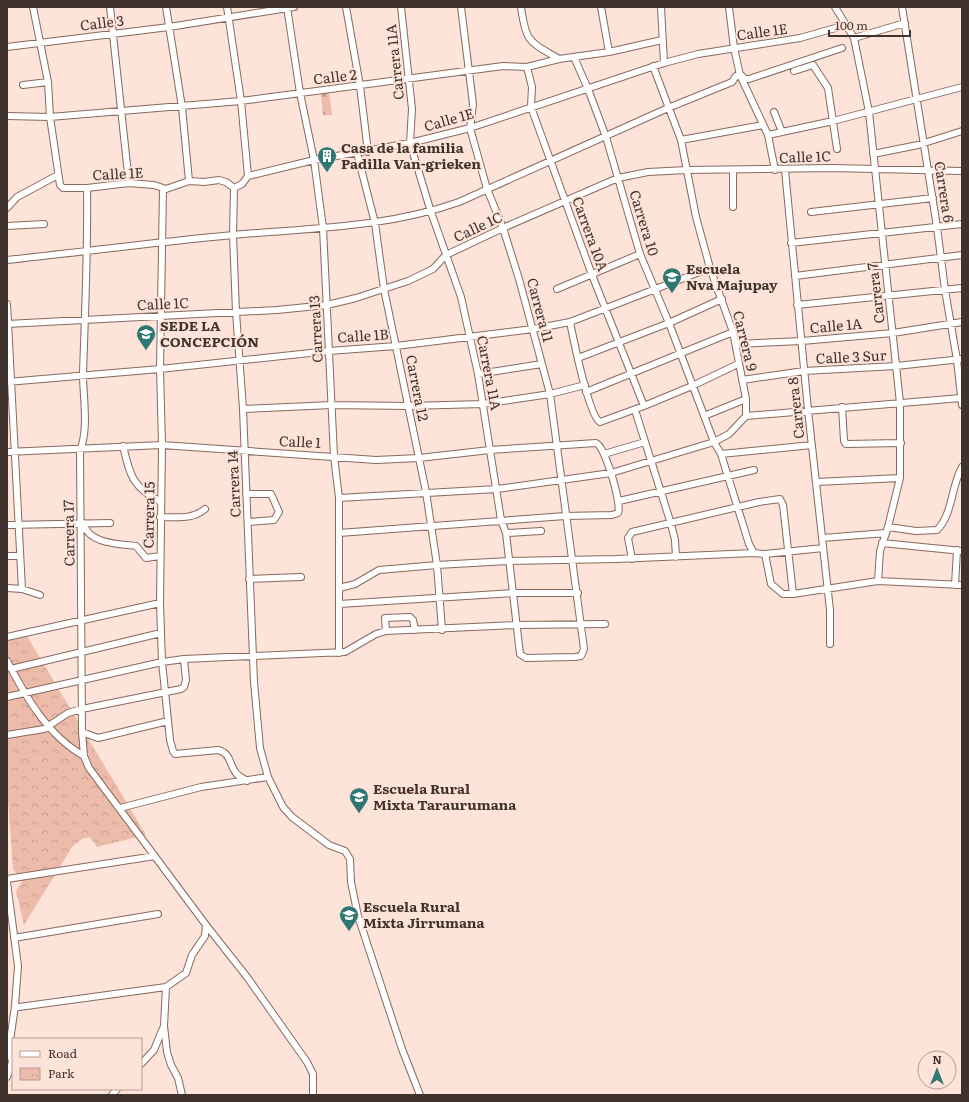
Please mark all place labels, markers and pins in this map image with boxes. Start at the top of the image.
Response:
place label: Casa de la familia Padilla Van-grieken [341,137,481,173]
building icon: Casa de la familia Padilla Van-grieken [316,145,338,173]
place label: Escuela Nva Majupay [686,258,778,294]
school or university icon: Escuela Nva Majupay [661,266,683,294]
place label: SEDE LA CONCEPCIÓN [160,315,259,351]
school or university icon: SEDE LA CONCEPCIÓN [135,323,157,351]
place label: Escuela Rural Mixta Taraurumana [373,778,517,814]
school or university icon: Escuela Rural Mixta Taraurumana [348,786,370,814]
place label: Escuela Rural Mixta Jirrumana [363,896,486,932]
school or university icon: Escuela Rural Mixta Jirrumana [338,904,360,932]

